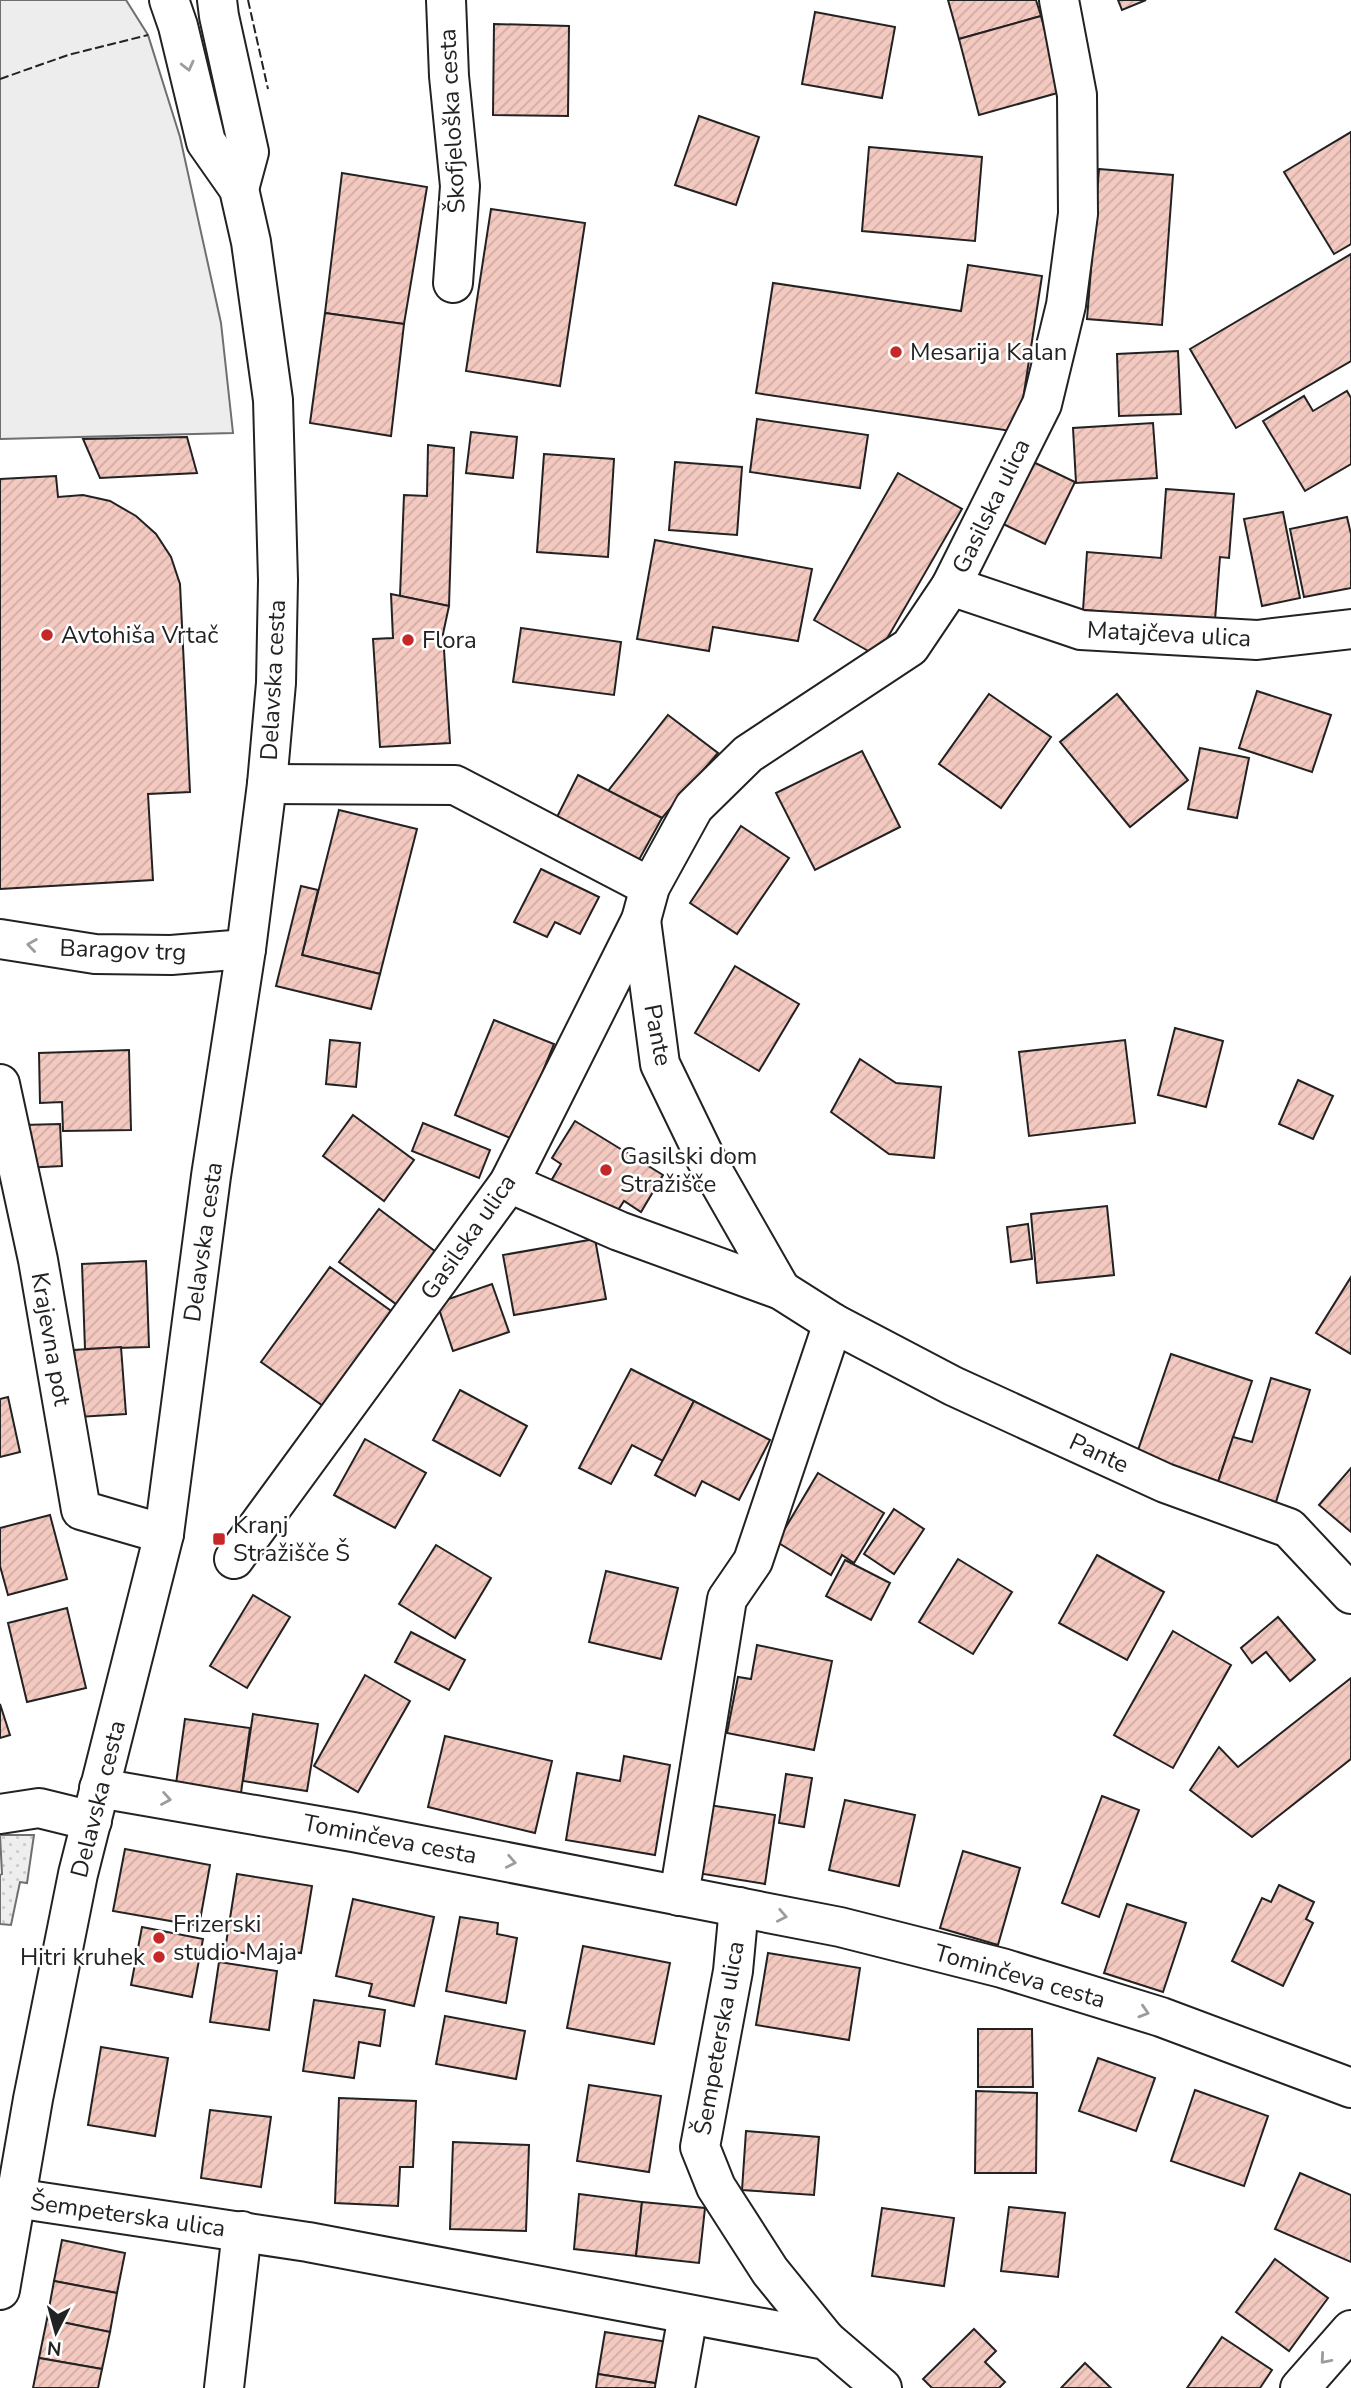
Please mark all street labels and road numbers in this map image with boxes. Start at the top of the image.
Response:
street label: Škofjeloška cesta [431,28,473,214]
street label: Gasilska ulica [945,433,1037,579]
street label: Delavska cesta [253,599,293,761]
street label: Matajčeva ulica [1086,614,1252,654]
street label: Baragov trg [59,932,187,968]
street label: Pante [636,1002,680,1068]
street label: Delavska cesta [176,1160,230,1324]
street label: Gasilska ulica [413,1168,523,1306]
street label: Krajevna pot [24,1270,79,1409]
street label: Pante [1064,1425,1134,1481]
street label: Delavska cesta [63,1717,133,1881]
street label: Tominčeva cesta [300,1806,480,1872]
street label: Tominčeva cesta [931,1936,1109,2016]
street label: Šempeterska ulica [686,1938,752,2138]
street label: Šempeterska ulica [28,2185,228,2245]

